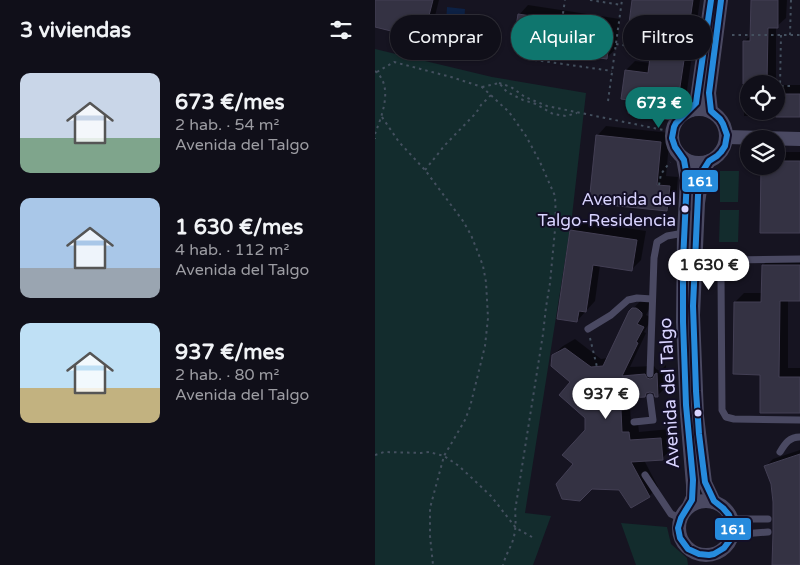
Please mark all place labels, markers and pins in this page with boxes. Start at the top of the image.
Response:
pin: 673 € [624,86,694,129]
place label: Avenida del Talgo-Residencia [538,189,676,231]
marker: Avenida del Talgo-Residencia [680,204,690,214]
pin: 1 630 € [663,248,755,291]
pin: 937 € [571,378,641,420]
unlabelled marker [693,408,703,418]

